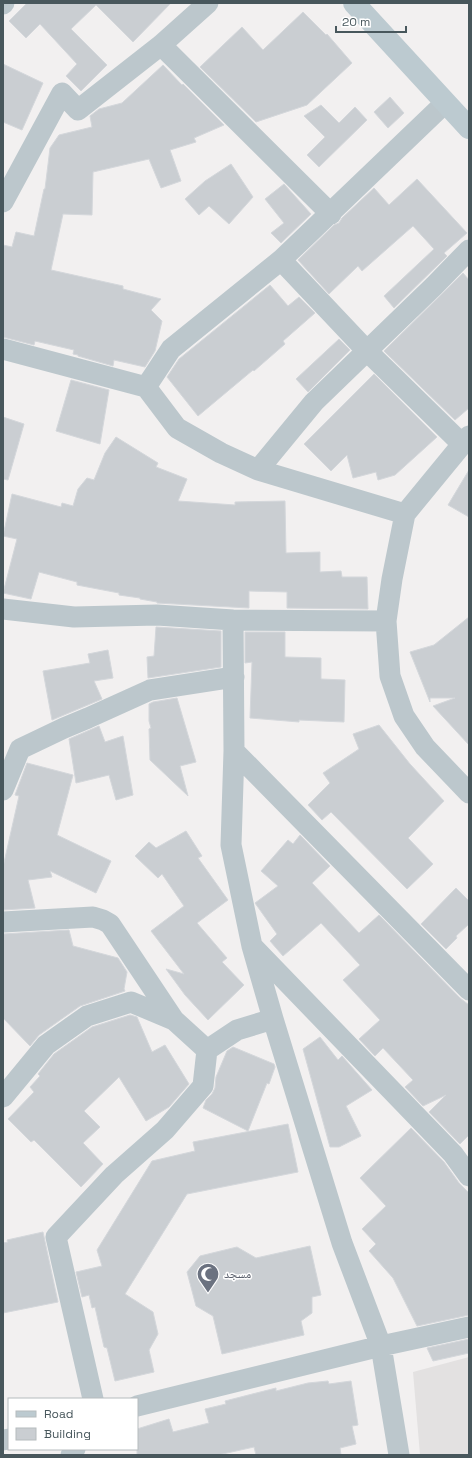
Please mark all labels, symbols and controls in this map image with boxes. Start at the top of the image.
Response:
scale bar [336,8,406,34]
text: 20 m [342,14,370,30]
mosque icon: مسجد [195,1261,221,1294]
place label: مسجد [224,1266,251,1282]
legend [8,1398,138,1450]
text: Road [44,1406,73,1422]
text: Building [44,1426,91,1442]

